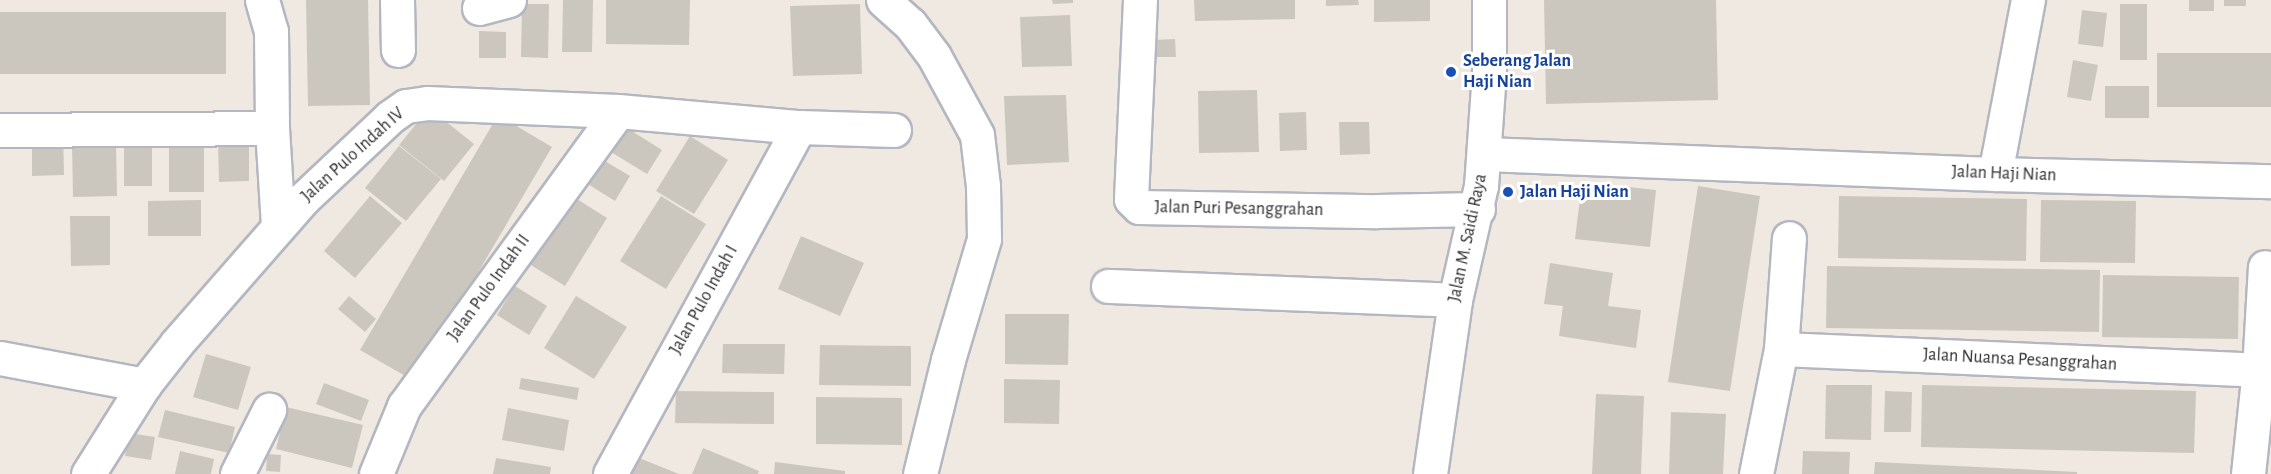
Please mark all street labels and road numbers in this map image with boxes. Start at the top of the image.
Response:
street label: Jalan Pulo Indah IV [297,103,409,207]
street label: Jalan Haji Nian [1951,161,2057,187]
street label: Jalan M. Saidi Raya [1444,172,1492,304]
street label: Jalan Puri Pesanggrahan [1154,197,1324,221]
street label: Jalan Pulo Indah II [443,230,535,346]
street label: Jalan Pulo Indah I [665,242,743,358]
street label: Jalan Nuansa Pesanggrahan [1922,344,2118,376]

